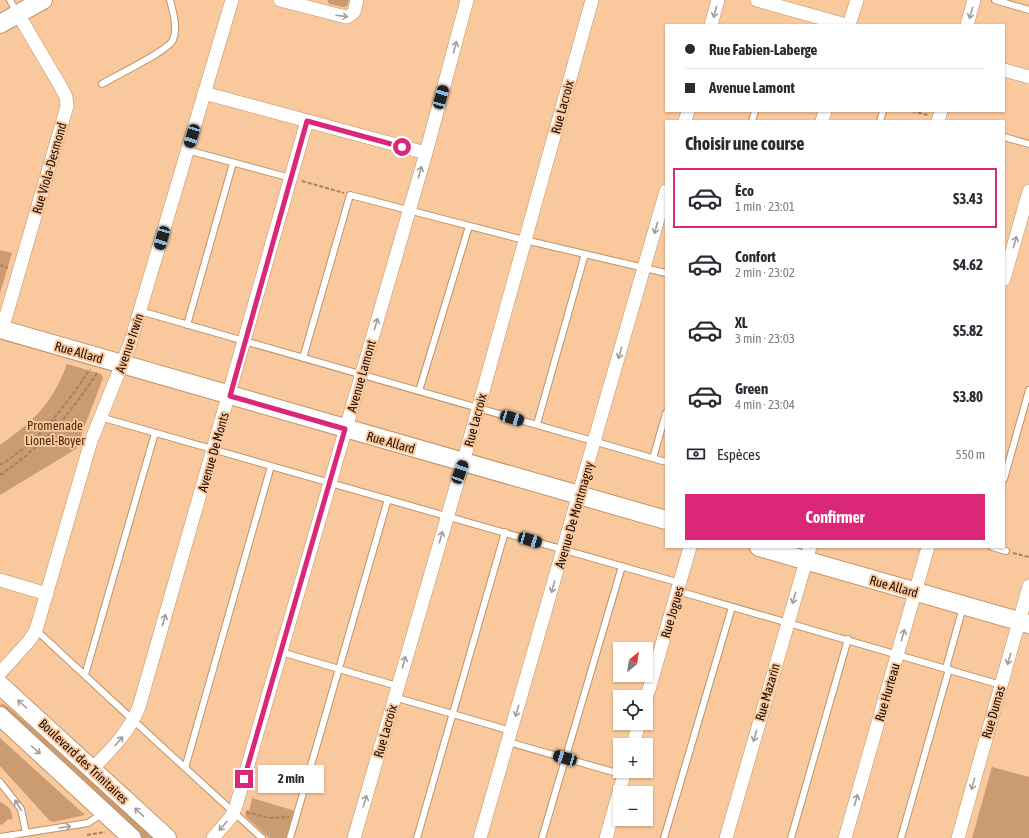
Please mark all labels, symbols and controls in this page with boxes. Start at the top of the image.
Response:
one-way arrow [711,6,718,19]
one-way arrow [967,6,974,19]
one-way arrow [335,12,348,19]
one-way arrow [452,41,459,54]
text: Rue Fabien-Laberge [709,41,817,58]
street label: Rue Lacroix [548,78,577,135]
text: Avenue Lamont [709,79,795,96]
car [432,84,450,110]
street label: Rue Viola-Desmond [29,121,70,216]
car [183,123,201,149]
text: Choisir une course [685,133,804,154]
route start [393,138,411,156]
one-way arrow [417,166,424,179]
icon: car [687,180,723,216]
text: Éco [735,182,754,199]
text: $3.43 [953,190,983,207]
text: 1 min · 23:01 [735,199,795,214]
one-way arrow [652,222,659,235]
car [153,225,171,251]
one-way arrow [1012,236,1019,249]
icon: car [687,246,723,282]
text: Confort [735,248,776,265]
text: $4.62 [953,256,983,273]
text: 2 min · 23:02 [735,265,795,280]
street label: Avenue Irwin [112,311,147,375]
icon: car [687,312,723,348]
text: XL [735,314,748,331]
one-way arrow [373,318,380,331]
text: $5.82 [953,322,983,339]
text: 3 min · 23:03 [735,331,795,346]
street label: Rue Allard [53,338,105,367]
street label: Avenue Lamont [344,338,379,414]
one-way arrow [616,347,623,360]
icon: car [687,378,723,414]
text: Green [735,380,768,397]
text: $3.80 [953,388,983,405]
street label: Rue Lacroix [461,391,490,448]
text: 4 min · 23:04 [735,397,795,412]
car [499,409,525,427]
street label: Avenue De Monts [195,410,232,494]
park label: Promenade Lionel-Boyer [25,418,85,448]
street label: Rue Allard [365,428,417,457]
icon: cash [685,443,707,465]
text: Espèces [717,446,760,463]
text: 550 m [956,447,985,462]
car [450,459,470,485]
street label: Avenue De Montmagny [552,459,597,570]
button: Confirmer [685,494,985,540]
one-way arrow [438,531,445,544]
car [517,531,543,549]
street label: Rue Allard [868,572,920,601]
one-way arrow [549,580,556,593]
street label: Rue Jogues [658,584,687,640]
one-way arrow [790,591,797,604]
one-way arrow [161,614,168,627]
one-way arrow [900,629,907,642]
north arrow [613,642,653,682]
map controls [613,642,653,826]
one-way arrow [1005,652,1012,665]
one-way arrow [401,656,408,669]
street label: Rue Hurteau [872,661,903,723]
street label: Rue Mazarin [752,662,783,723]
street label: Rue Dumas [979,684,1008,740]
button: locate [613,690,653,730]
one-way arrow [16,700,27,709]
street label: Rue Lacroix [371,702,400,759]
one-way arrow [513,705,520,718]
street label: Boulevard des Trinitaires [36,716,132,807]
one-way arrow [751,729,758,742]
one-way arrow [114,735,123,746]
button: + [613,738,653,778]
one-way arrow [31,745,41,754]
car [552,749,578,767]
callout: 2 min [258,765,324,793]
route end [235,770,253,788]
text: 2 min [278,771,304,786]
one-way arrow [969,777,976,790]
button: − [613,786,653,826]
one-way arrow [362,794,369,807]
one-way arrow [853,794,860,807]
one-way arrow [14,800,22,811]
one-way arrow [134,808,144,817]
one-way arrow [219,821,228,832]
one-way arrow [58,822,71,830]

